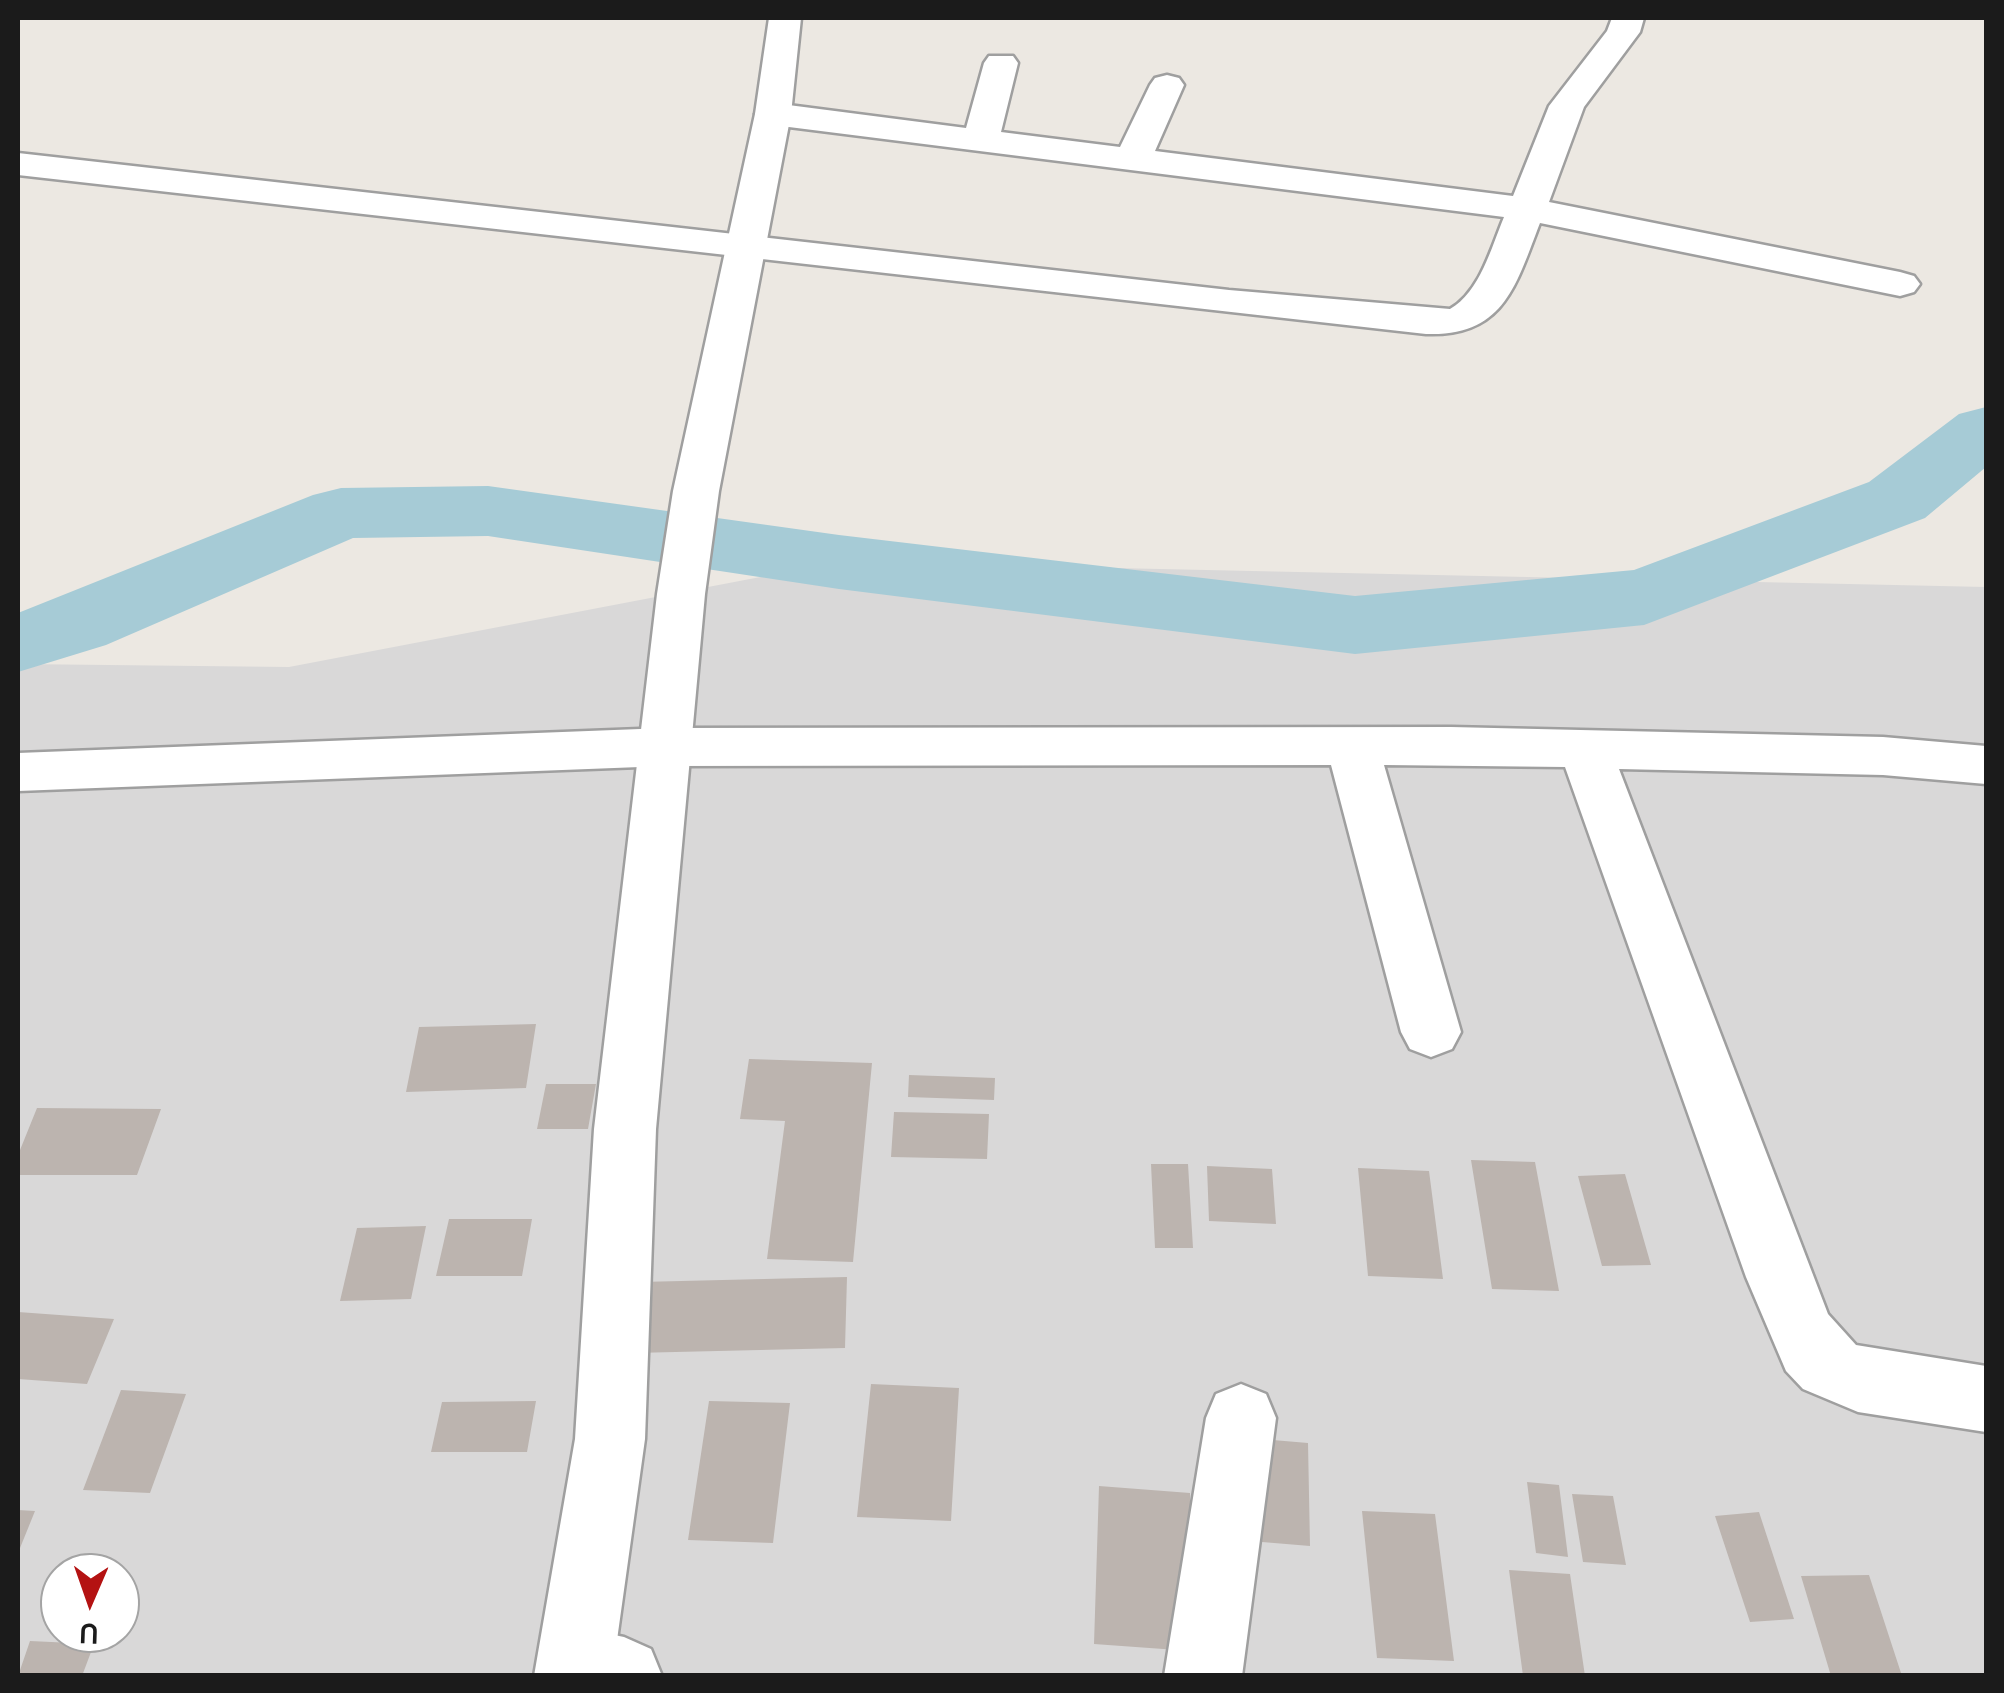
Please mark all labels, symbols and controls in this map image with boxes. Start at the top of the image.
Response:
north arrow [40,1553,140,1653]
text: U [78,1613,100,1649]

